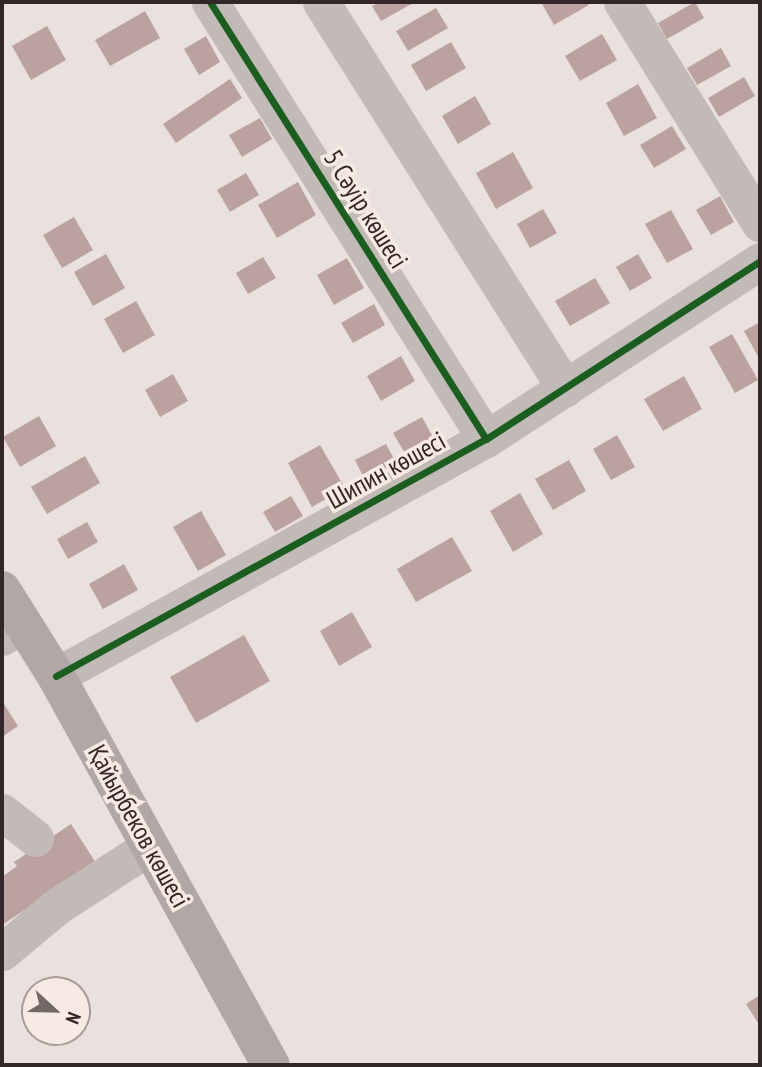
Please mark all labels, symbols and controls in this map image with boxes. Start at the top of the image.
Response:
street label: 5 Сәуір көшесі [317,144,415,274]
street label: Шипин көшесі [321,425,451,515]
street label: Қайырбеков көшесі [81,739,197,913]
north arrow [21,976,91,1046]
text: N [61,1009,87,1027]

